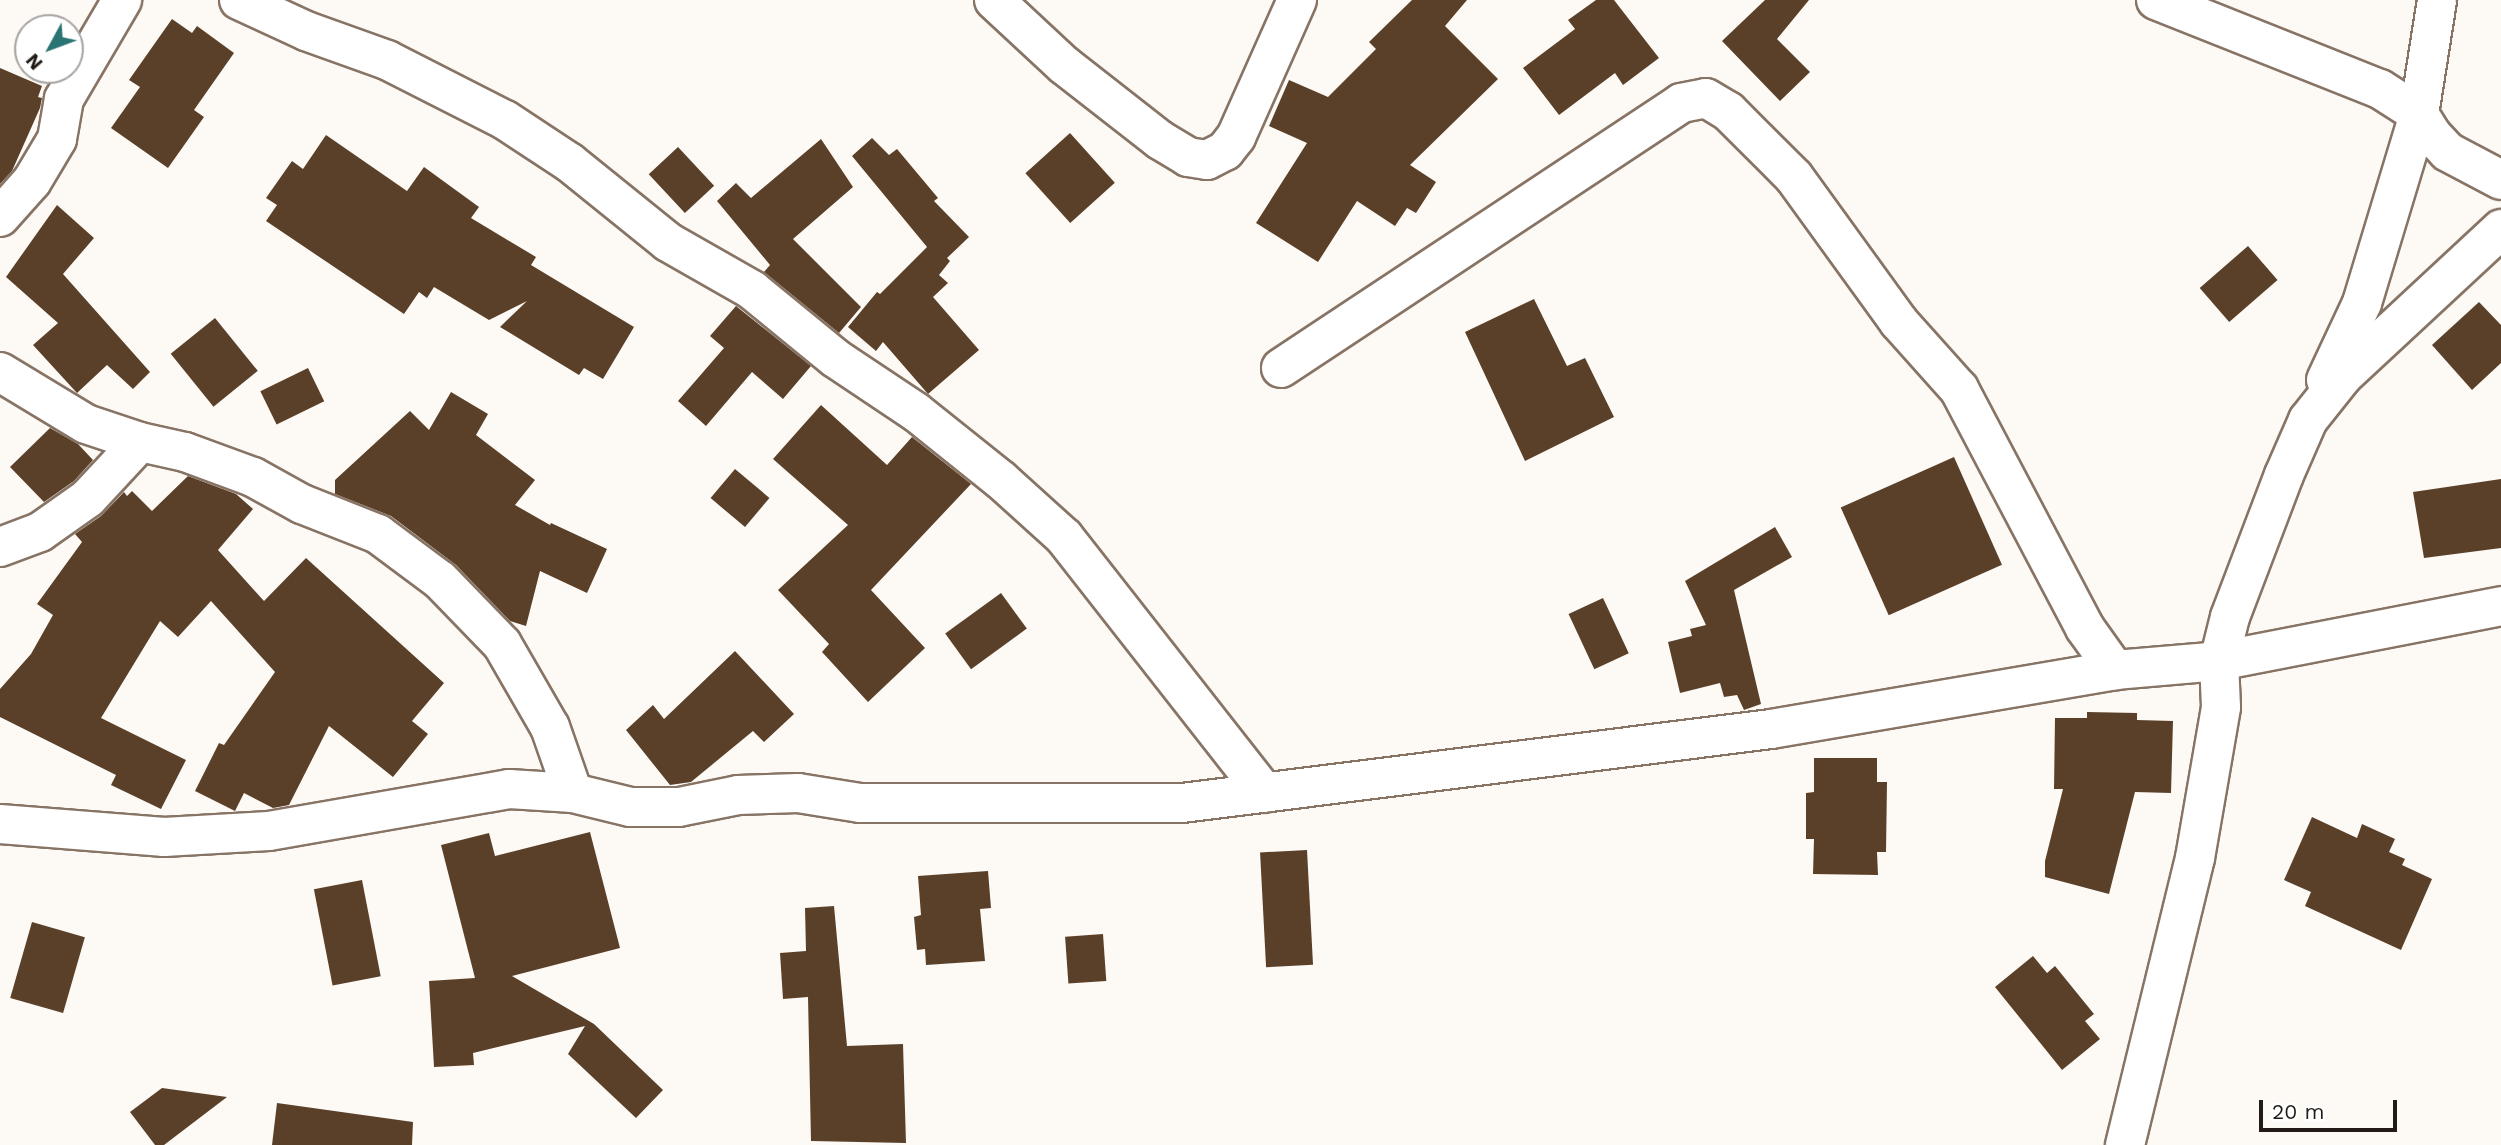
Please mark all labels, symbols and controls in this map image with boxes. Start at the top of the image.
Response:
north arrow [14,14,84,84]
text: N [21,49,48,75]
scale bar [2263,1086,2401,1130]
text: 20 m [2272,1099,2324,1124]

